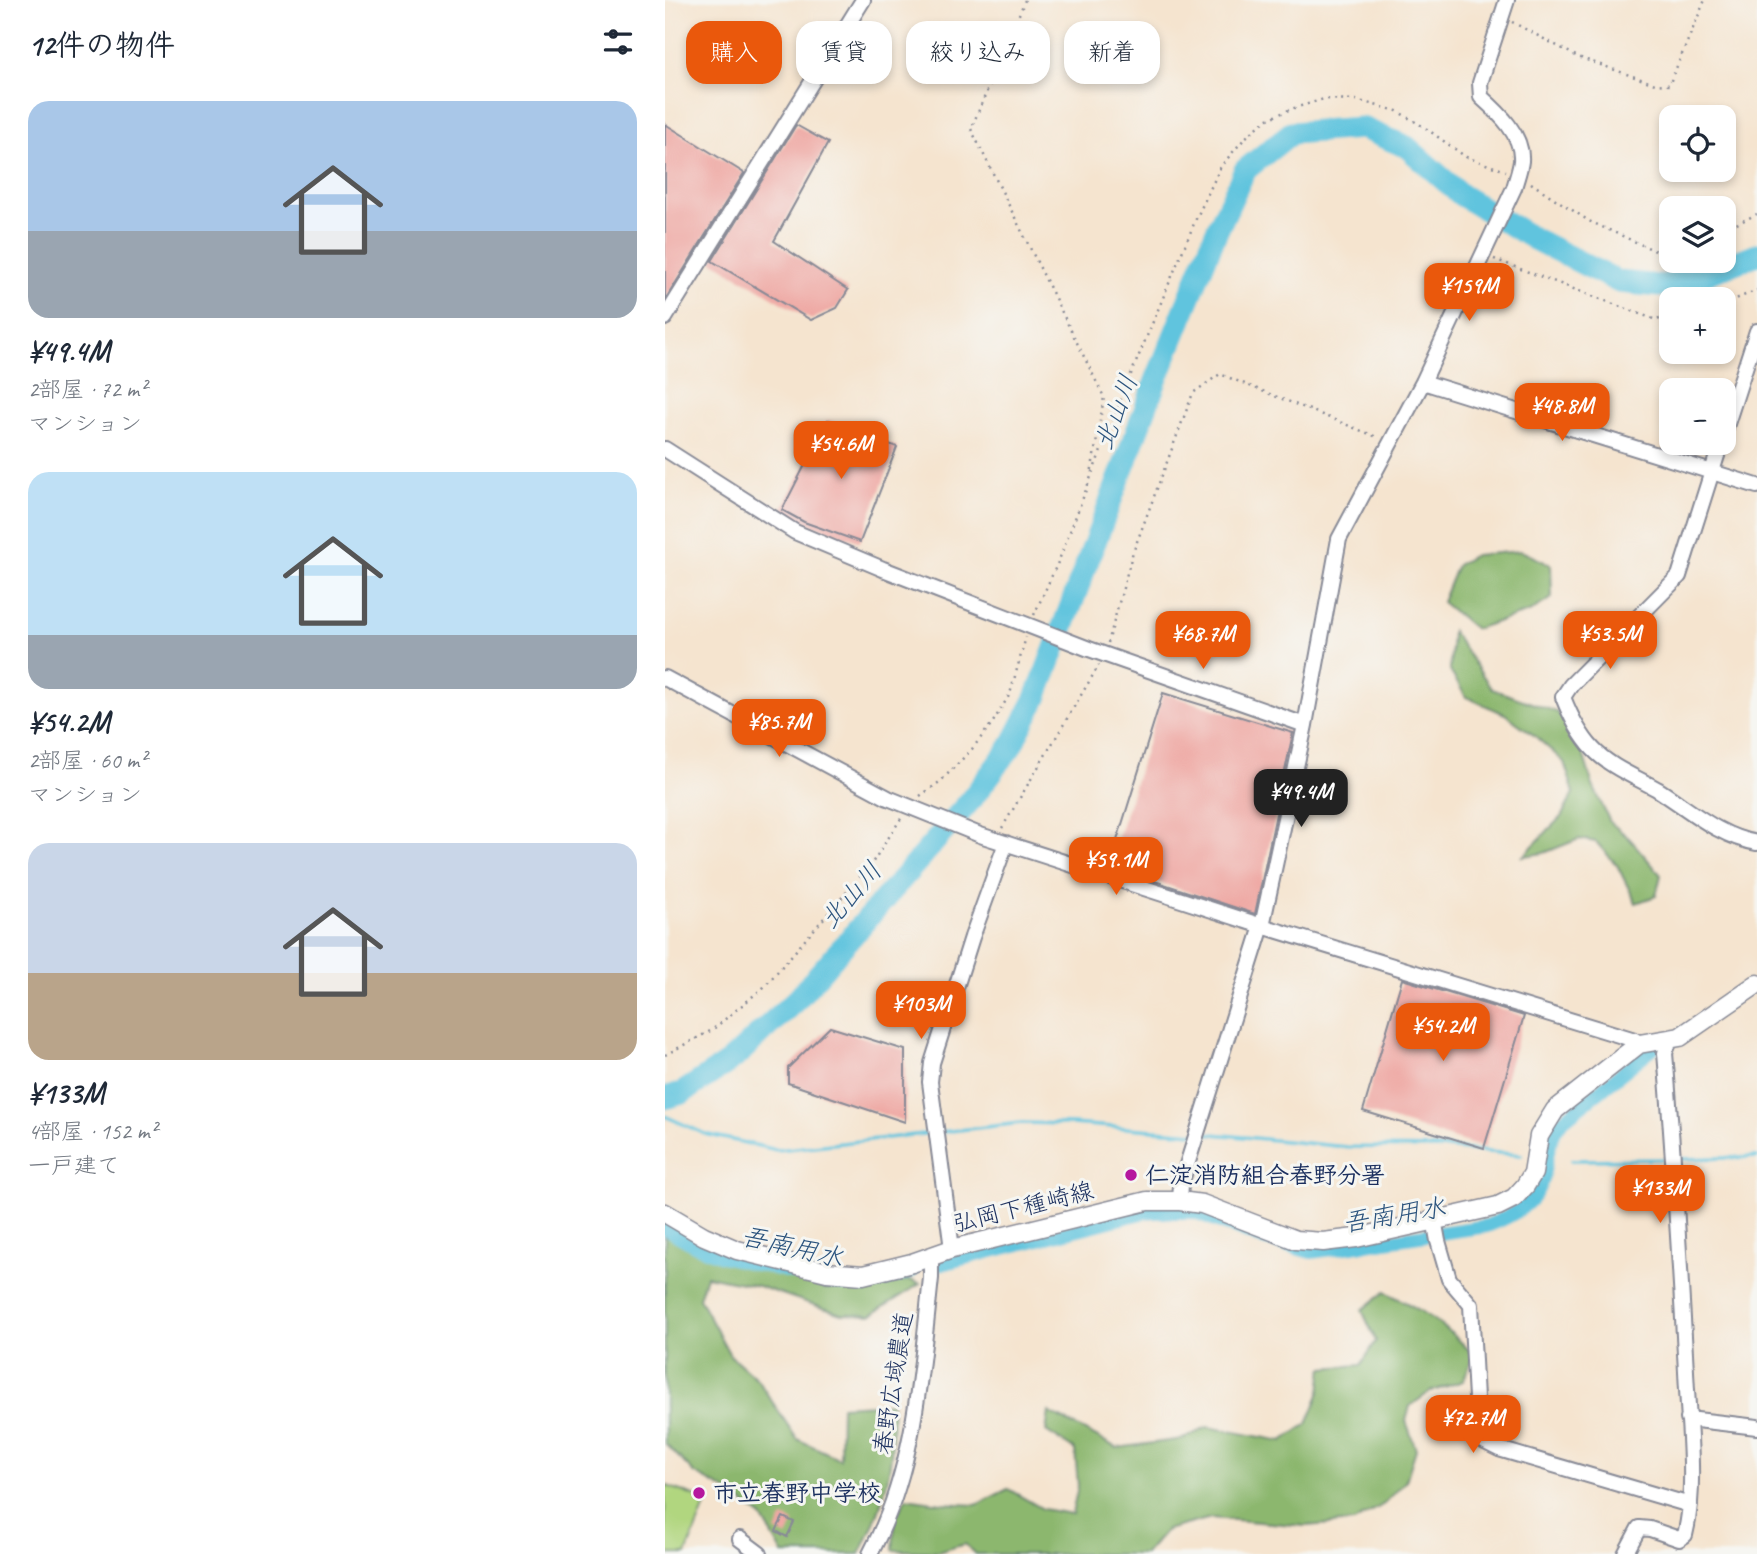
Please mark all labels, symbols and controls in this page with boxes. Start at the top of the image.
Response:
chip: 購入 [686,21,782,84]
chip: 賃貸 [796,21,892,84]
chip: 絞り込み [906,21,1050,84]
chip: 新着 [1064,21,1160,84]
icon: filters [599,23,637,61]
text: 12件の物件 [28,26,175,64]
map controls [1659,105,1736,455]
button: locate [1659,105,1736,182]
icon: home [270,147,396,273]
button: layers [1659,196,1736,273]
pin: ¥159M [1420,264,1518,323]
text: ¥159M [1440,271,1498,300]
button: + [1659,287,1736,364]
text: ¥49.4M [28,332,109,370]
water label: 北山川 [1087,370,1145,454]
text: 2部屋 · 72 m² [28,375,146,404]
button: − [1659,378,1736,455]
pin: ¥48.8M [1505,384,1619,443]
text: ¥48.8M [1531,391,1593,420]
text: マンション [28,409,142,438]
pin: ¥54.6M [784,421,898,481]
text: ¥54.6M [810,429,872,458]
icon: home [270,518,396,644]
pin: ¥68.7M [1146,612,1260,671]
pin: ¥53.5M [1553,612,1667,671]
text: ¥68.7M [1171,619,1235,648]
text: ¥53.5M [1579,619,1641,648]
pin: ¥85.7M [722,700,836,759]
text: ¥54.2M [28,703,109,741]
text: ¥85.7M [748,707,810,736]
text: 2部屋 · 60 m² [28,746,146,775]
pin: ¥49.4M [1244,770,1358,829]
text: ¥49.4M [1270,777,1332,806]
text: マンション [28,780,142,809]
pin: ¥59.1M [1059,838,1173,897]
text: ¥59.1M [1085,845,1147,874]
water label: 北山川 [813,855,889,935]
icon: home [270,889,396,1015]
pin: ¥103M [872,982,970,1041]
text: ¥103M [892,989,950,1018]
pin: ¥54.2M [1386,1004,1500,1063]
text: ¥54.2M [1412,1011,1474,1040]
text: ¥133M [28,1074,104,1112]
text: 4部屋 · 152 m² [28,1117,157,1146]
text: 一戸建て [28,1151,120,1180]
place label: 仁淀消防組合春野分署 [1145,1160,1385,1190]
pin: ¥133M [1611,1166,1709,1225]
marker: 仁淀消防組合春野分署 [1123,1167,1139,1183]
text: ¥133M [1631,1173,1689,1202]
street label: 弘岡下種崎線 [950,1175,1096,1239]
water label: 吾南用水 [1340,1191,1448,1239]
water label: 吾南用水 [738,1219,846,1275]
street label: 春野広域農道 [867,1310,919,1456]
pin: ¥72.7M [1416,1396,1530,1455]
text: ¥72.7M [1442,1403,1504,1432]
place label: 市立春野中学校 [713,1478,881,1508]
marker: 市立春野中学校 [691,1485,707,1501]

